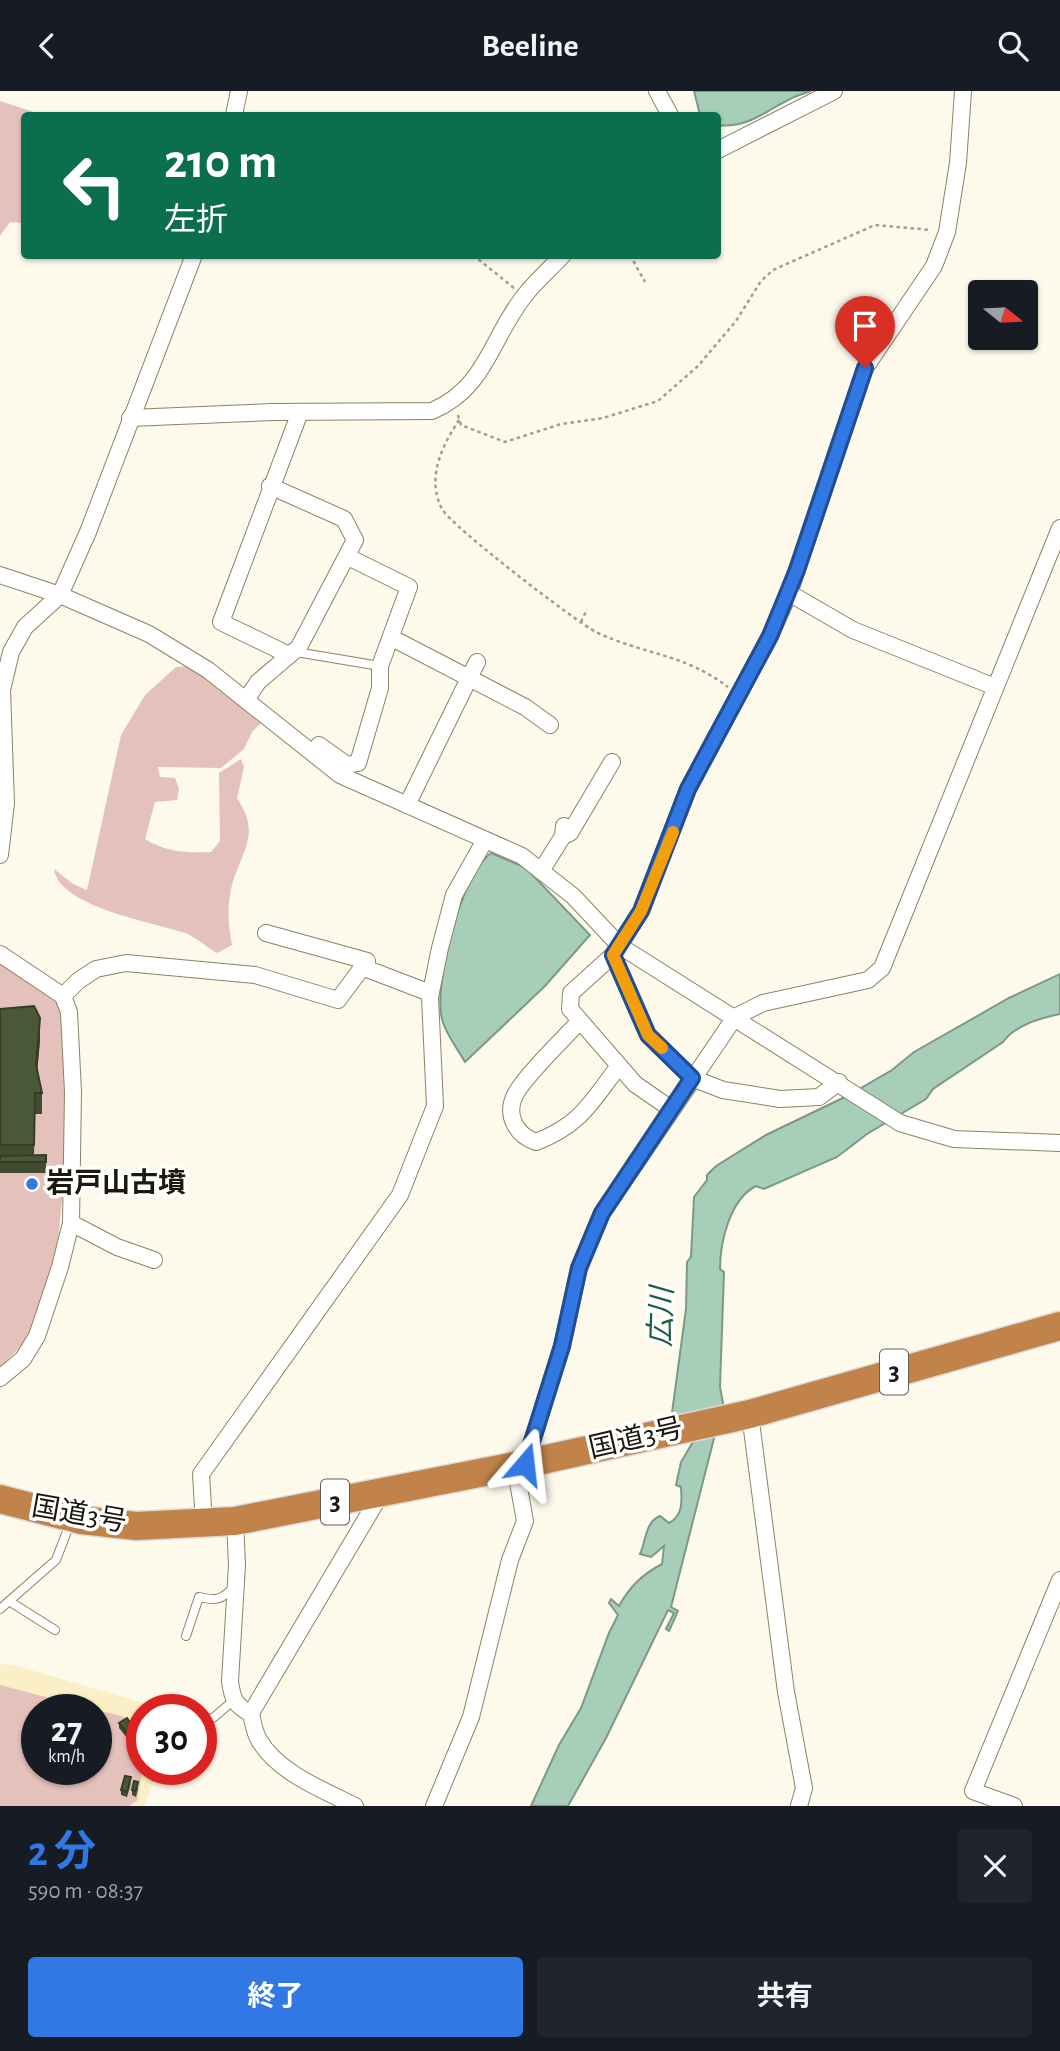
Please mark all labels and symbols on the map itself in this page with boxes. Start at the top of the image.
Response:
north arrow [968,280,1038,350]
pin [835,296,895,368]
place label: 岩戸山古墳 [46,1168,186,1198]
marker: 岩戸山古墳 [24,1176,40,1192]
water label: 広川 [644,1283,678,1348]
road number: 3 [880,1349,908,1395]
street label: 国道3号 [586,1413,686,1463]
position arrow [488,1427,562,1501]
road number: 3 [321,1479,349,1525]
street label: 国道3号 [30,1491,129,1537]
speed limit sign: 30 [126,1694,217,1785]

